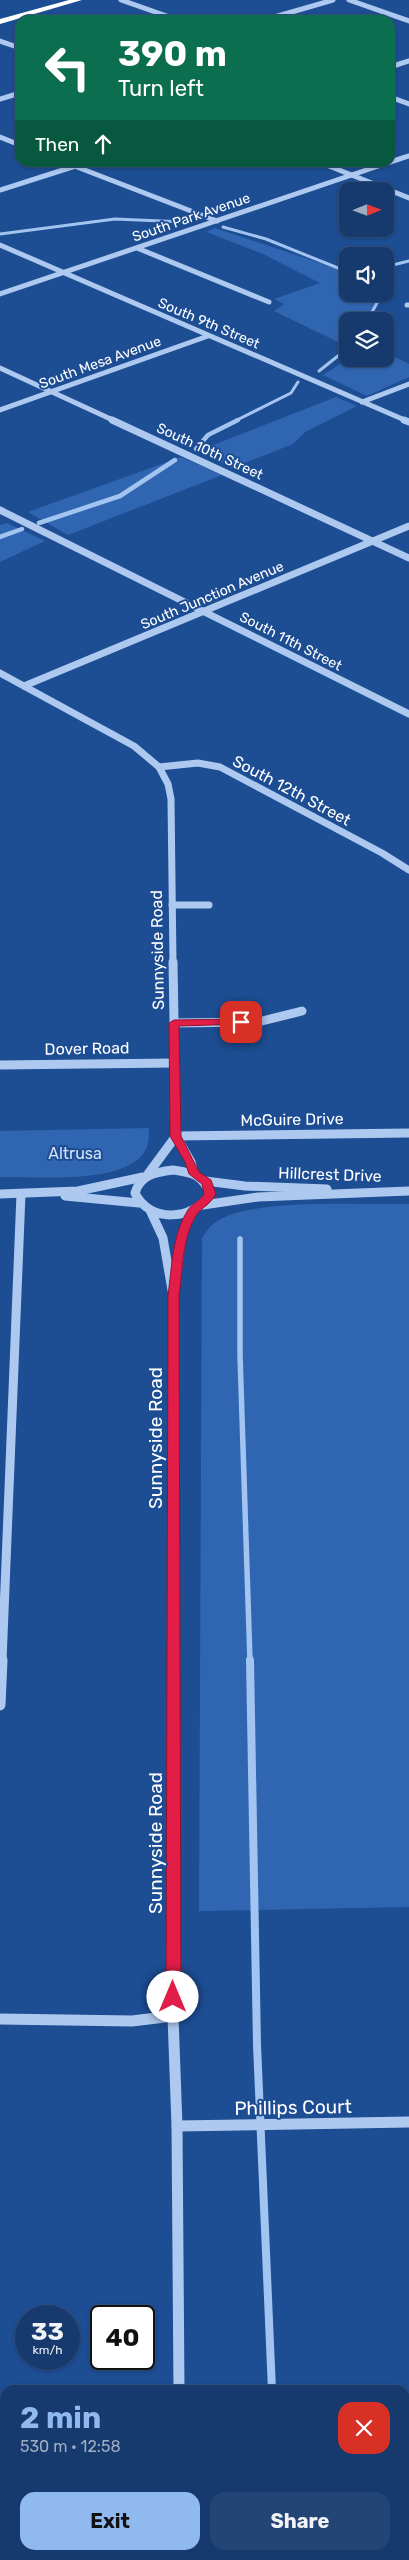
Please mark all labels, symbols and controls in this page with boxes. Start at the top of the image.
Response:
text: 390 m [118,33,227,75]
icon: left [35,35,100,100]
text: Turn left [118,75,204,102]
icon: ahead [89,130,117,158]
text: Then [35,133,79,156]
north arrow [339,182,394,238]
map controls [339,182,394,367]
street label: South Park Avenue [130,189,253,246]
button: sound [339,247,394,302]
street label: South 9th Street [155,294,263,353]
button: layers [339,312,394,367]
street label: South Mesa Avenue [37,332,164,392]
street label: South 10th Street [154,419,266,484]
street label: South Junction Avenue [138,558,286,633]
street label: South 11th Street [237,608,345,675]
street label: South 12th Street [229,751,354,830]
street label: Sunnyside Road [147,890,168,1010]
pin [220,1001,262,1043]
icon: arrive [227,1008,255,1036]
street label: Dover Road [44,1038,130,1059]
street label: McGuire Drive [240,1109,344,1130]
park label: Altrusa [48,1144,102,1163]
street label: Hillcrest Drive [278,1163,382,1186]
street label: Sunnyside Road [144,1367,167,1509]
street label: Sunnyside Road [144,1772,167,1914]
position arrow [146,1970,198,2022]
street label: Phillips Court [234,2095,353,2120]
speed limit sign: 40 [90,2305,155,2370]
text: 33 [31,2317,64,2346]
text: km/h [33,2343,62,2357]
text: 2 min [20,2400,101,2436]
button: close [338,2402,390,2454]
text: 530 m · 12:58 [20,2437,121,2456]
button: Exit [20,2492,200,2550]
button: Share [210,2492,390,2550]

